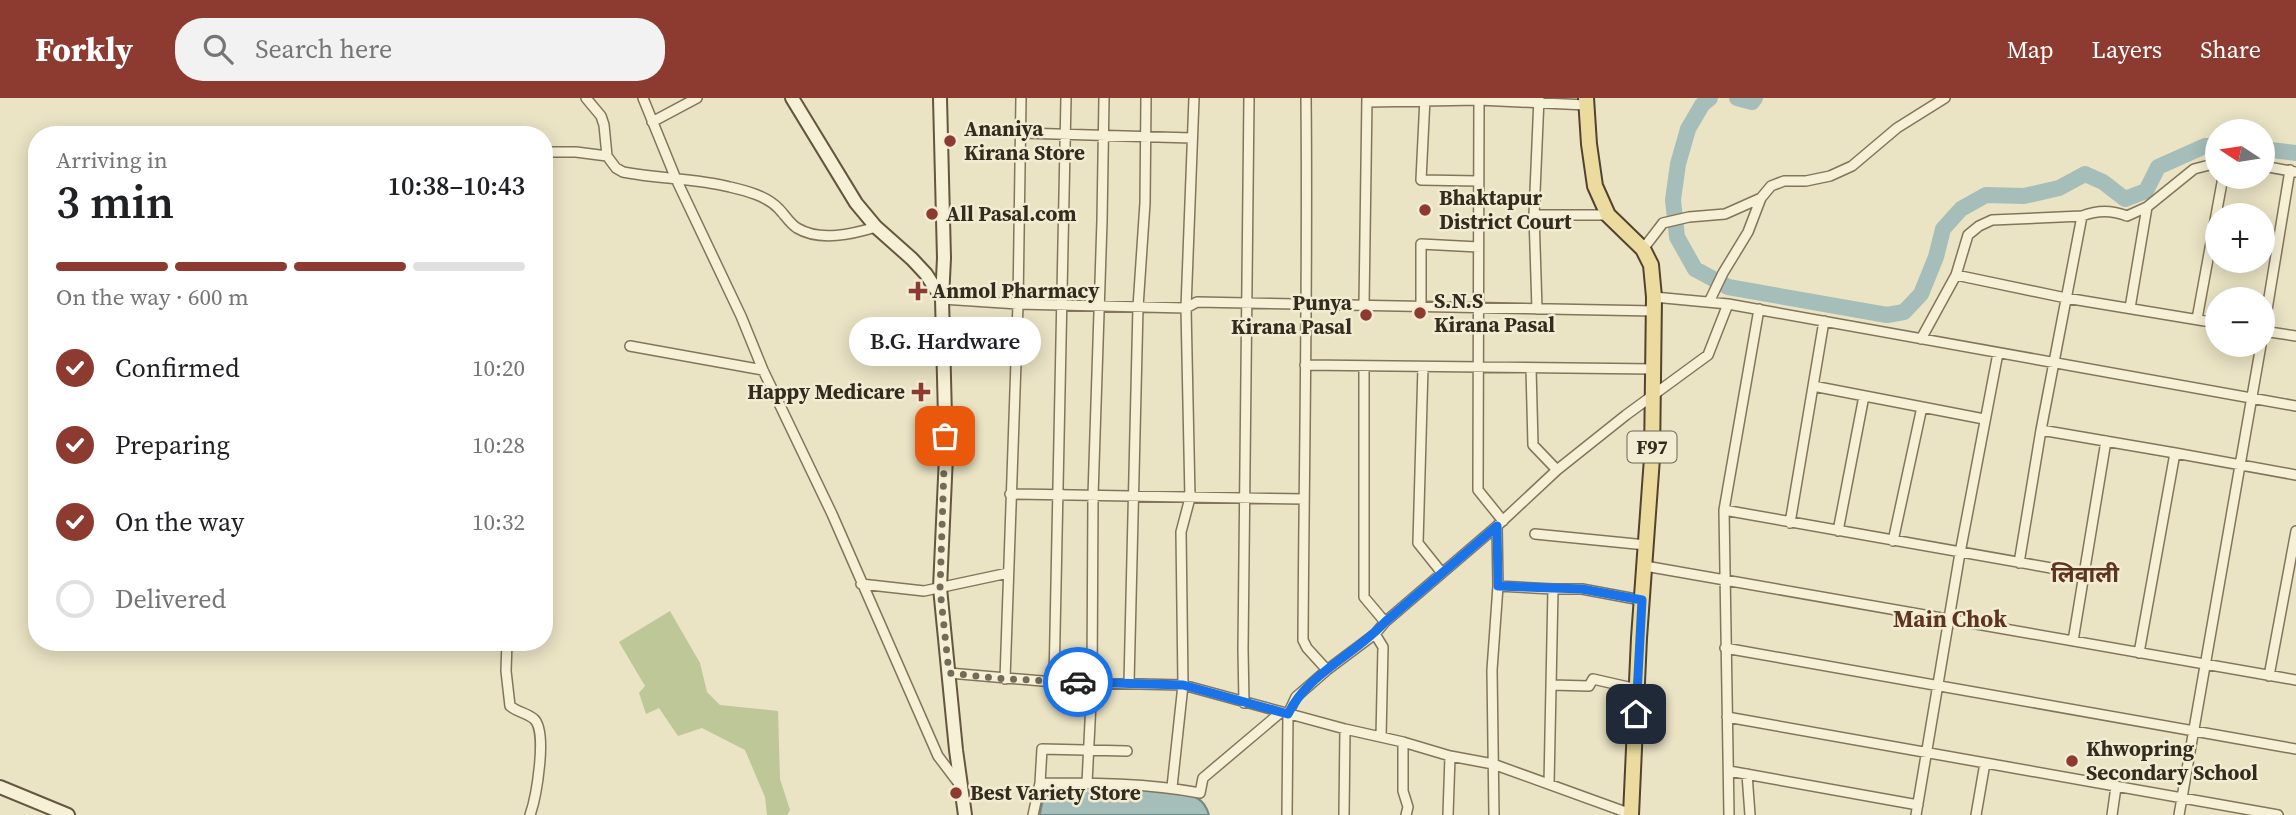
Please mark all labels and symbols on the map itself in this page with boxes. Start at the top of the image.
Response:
place label: Ananiya Kirana Store [964,114,1085,167]
north arrow [2205,119,2275,189]
marker: Ananiya Kirana Store [942,133,958,149]
place label: Bhaktapur District Court [1439,183,1572,236]
place label: All Pasal.com [946,199,1077,228]
marker: Bhaktapur District Court [1417,202,1433,218]
marker: All Pasal.com [924,206,940,222]
place label: Anmol Pharmacy [932,276,1100,305]
marker: Anmol Pharmacy [910,283,926,299]
place label: S.N.S Kirana Pasal [1434,286,1555,339]
place label: Punya Kirana Pasal [1231,288,1353,341]
marker: S.N.S Kirana Pasal [1412,305,1428,321]
marker: Punya Kirana Pasal [1358,307,1374,323]
callout: B.G. Hardware [849,317,1041,366]
place label: Happy Medicare [747,377,905,406]
marker: Happy Medicare [911,382,931,402]
pin [915,406,975,466]
road number: F97 [1628,432,1676,462]
district label: लिवाली [2051,558,2120,590]
district label: Main Chok [1893,603,2007,635]
courier [1043,647,1113,717]
pin [1606,684,1666,744]
place label: Khwopring Secondary School [2086,734,2258,787]
marker: Khwopring Secondary School [2064,753,2080,769]
place label: Best Variety Store [970,778,1141,807]
marker: Best Variety Store [948,785,964,801]

